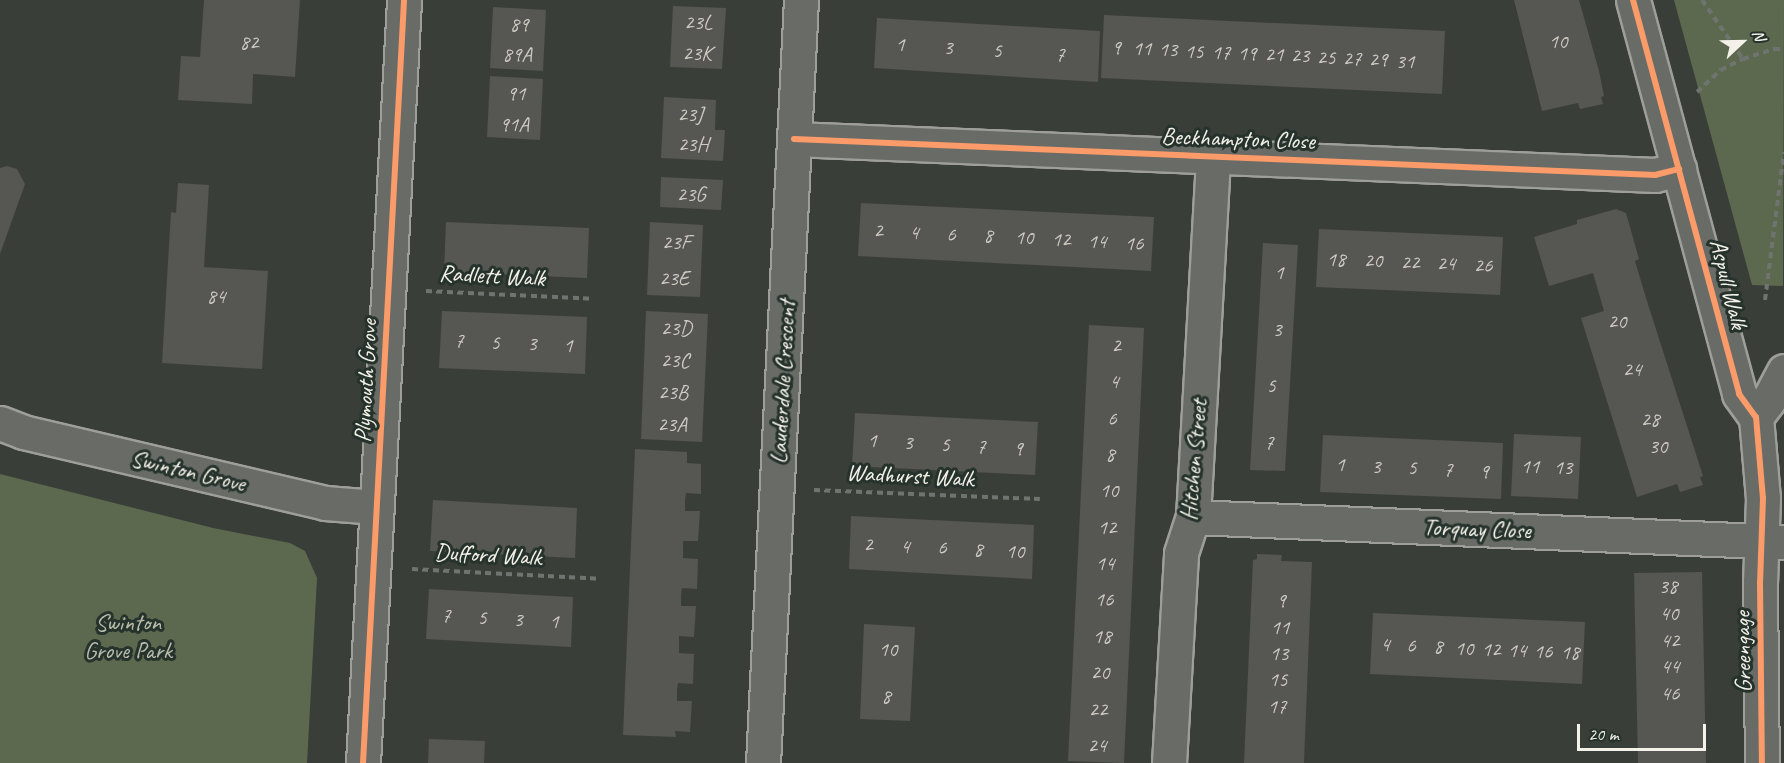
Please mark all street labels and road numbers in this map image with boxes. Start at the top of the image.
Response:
street label: Beckhampton Close [1161,122,1315,156]
street label: Aspull Walk [1703,236,1753,332]
street label: Radlett Walk [438,259,546,293]
street label: Lauderdale Crescent [764,299,802,465]
street label: Plymouth Grove [348,319,384,443]
street label: Hitchen Street [1174,398,1214,522]
street label: Swinton Grove [128,444,248,498]
street label: Wadhurst Walk [845,458,975,494]
street label: Torquay Close [1423,513,1531,545]
street label: Dufford Walk [433,538,543,572]
street label: Greengage [1728,611,1758,693]

